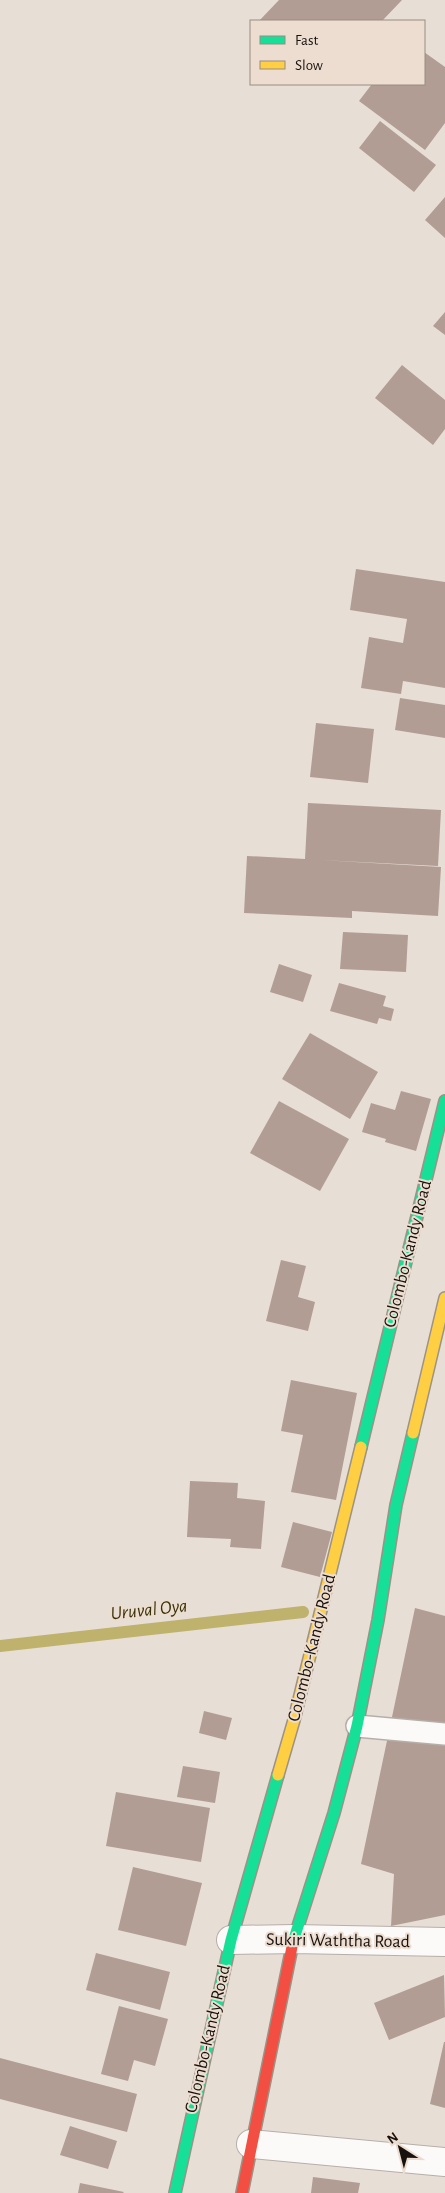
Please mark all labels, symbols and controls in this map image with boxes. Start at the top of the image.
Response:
legend [250,20,425,85]
text: Fast [295,33,319,48]
text: Slow [295,58,323,73]
street label: Colombo-Kandy Road [381,1178,435,1330]
street label: Colombo-Kandy Road [285,1572,339,1724]
water label: Uruval Oya [110,1597,188,1623]
street label: Sukiri Waththa Road [266,1931,410,1951]
street label: Colombo-Kandy Road [182,1963,234,2115]
north arrow [375,2123,425,2173]
text: N [385,2130,401,2147]

